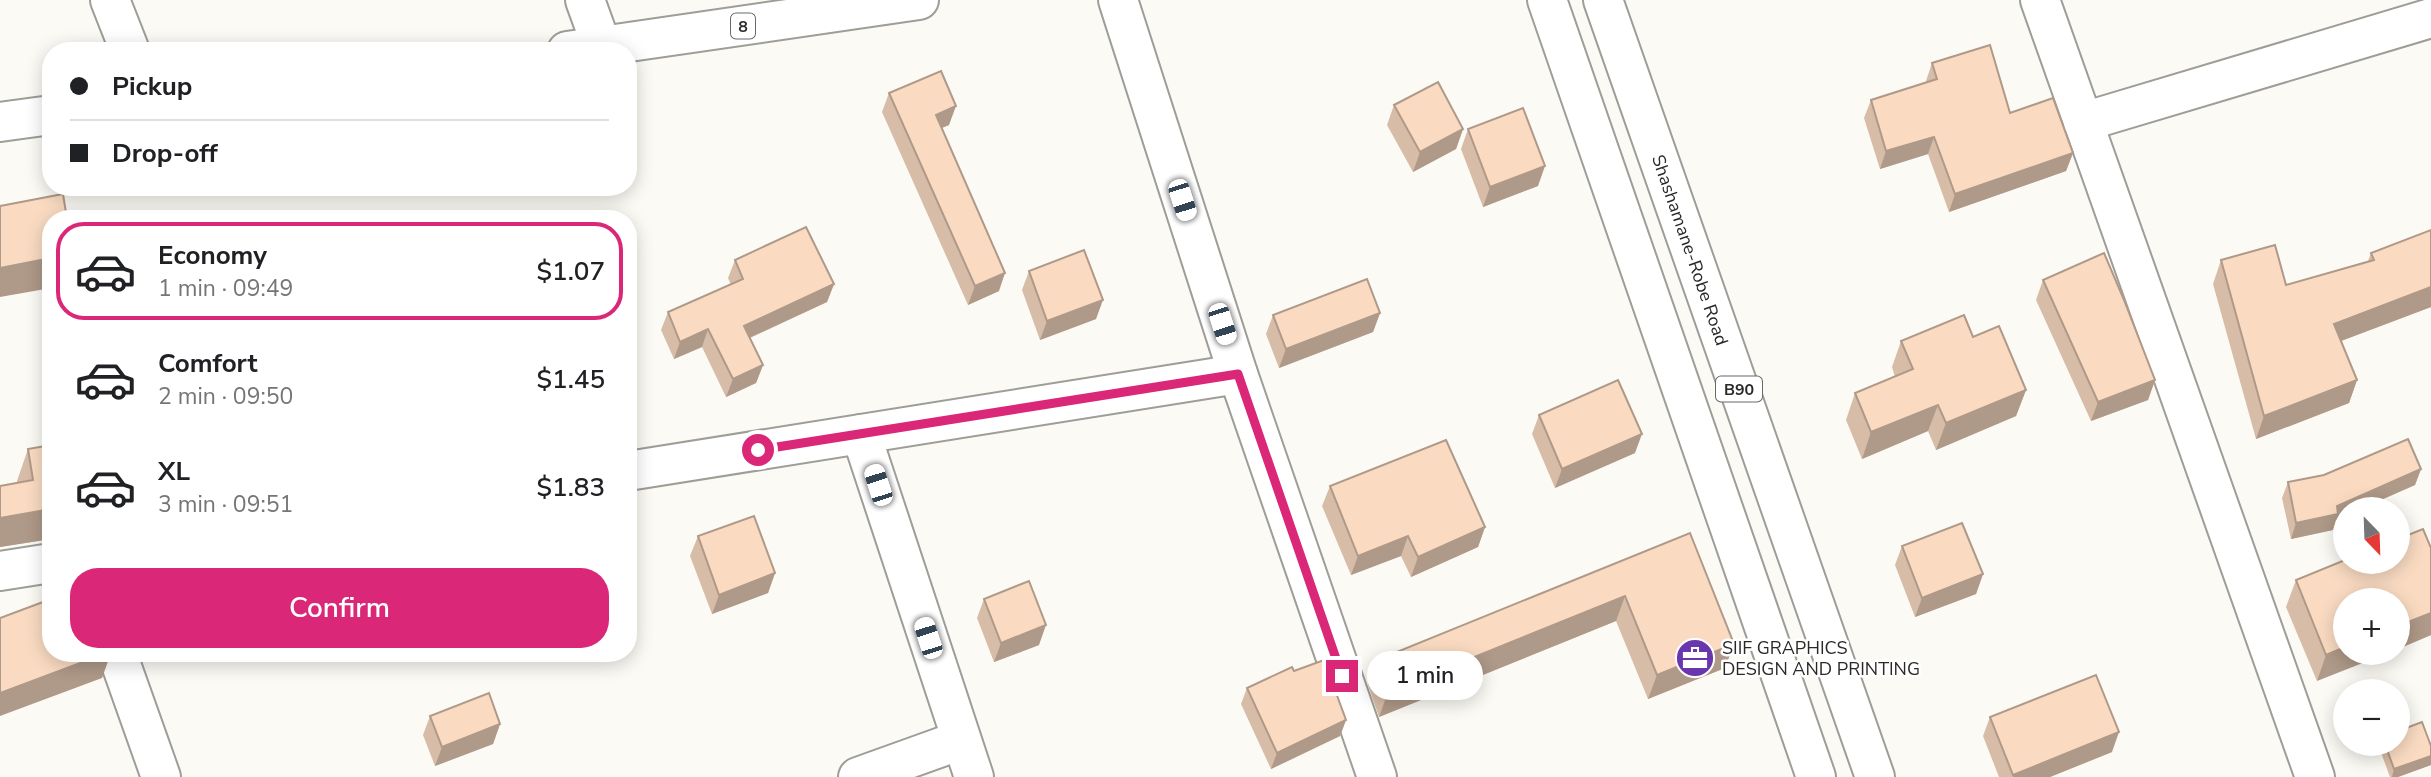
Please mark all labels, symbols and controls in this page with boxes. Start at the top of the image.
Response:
road number: 8 [731,14,755,38]
text: Pickup [112,69,192,104]
text: Drop-off [112,136,218,171]
street label: Shashamane-Robe Road [1646,151,1734,349]
car [1166,177,1199,223]
text: Economy [158,238,267,273]
icon: car [74,240,137,303]
text: $1.07 [536,254,605,289]
text: 1 min · 09:49 [158,273,293,304]
car [1206,301,1239,347]
text: Comfort [158,346,258,381]
icon: car [74,348,137,411]
text: $1.45 [536,362,605,397]
road number: B90 [1716,376,1762,402]
text: 2 min · 09:50 [158,381,293,412]
route start [742,434,774,466]
text: XL [158,454,190,489]
icon: car [74,456,137,519]
car [862,462,895,508]
text: $1.83 [536,470,605,505]
text: 3 min · 09:51 [158,489,293,520]
north arrow [2333,497,2410,574]
map controls [2333,497,2410,756]
button: Confirm [70,568,609,648]
button: + [2333,588,2410,665]
car [912,615,945,661]
place label: SIIF GRAPHICS DESIGN AND PRINTING [1722,636,1920,681]
office icon: SIIF GRAPHICS DESIGN AND PRINTING [1674,637,1716,679]
callout: 1 min [1366,652,1482,700]
route end [1326,660,1358,692]
text: 1 min [1396,660,1454,691]
button: − [2333,679,2410,756]

